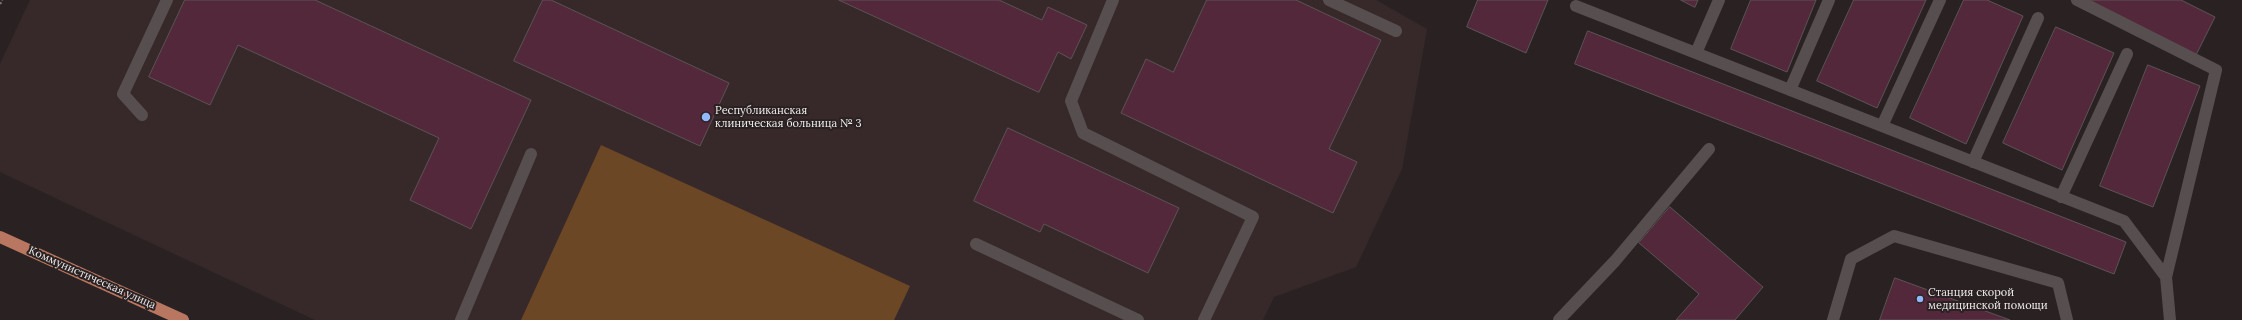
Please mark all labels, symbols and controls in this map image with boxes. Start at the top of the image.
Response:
place label: Республиканская клиническая больница № 3 [715,104,862,130]
marker: Республиканская клиническая больница № 3 [700,111,712,123]
street label: Коммунистическая улица [26,244,158,312]
place label: Станция скорой медицинской помощи [1928,286,2048,312]
marker: Станция скорой медицинской помощи [1915,294,1925,304]

